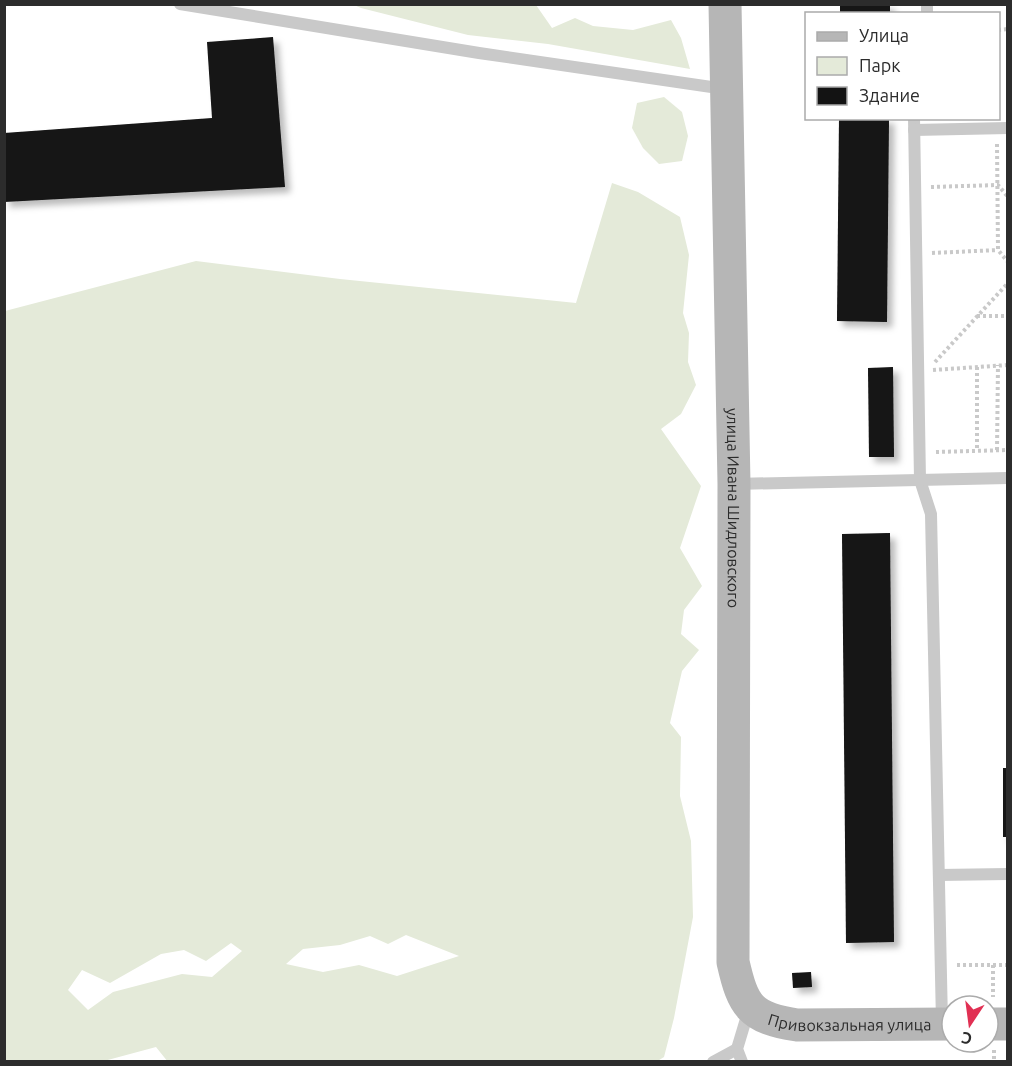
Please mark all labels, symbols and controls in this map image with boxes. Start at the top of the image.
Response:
legend [805,12,1000,120]
text: Улица [859,25,909,45]
text: Парк [859,55,900,75]
text: Здание [859,85,920,105]
street label: улица Ивана Шидловского [724,408,743,608]
north arrow [940,994,1000,1054]
street label: Привокзальная улица [766,1010,931,1034]
text: С [960,1029,974,1049]

